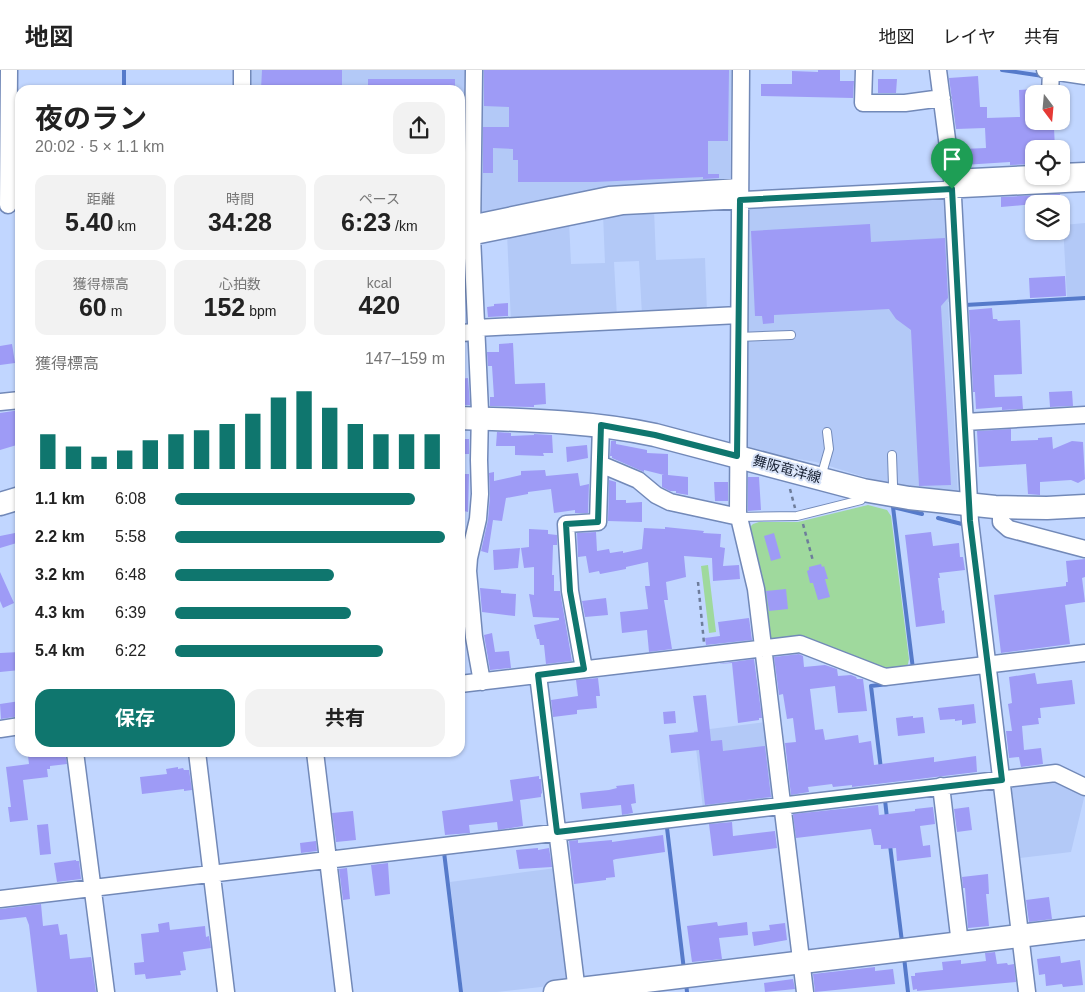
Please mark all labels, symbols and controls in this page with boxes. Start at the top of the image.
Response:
text: 地図 [25,23,73,50]
text: 地図 [879,27,915,47]
text: レイヤ [943,27,996,47]
text: 共有 [1024,27,1060,47]
north arrow [1025,85,1070,130]
map controls [1025,85,1070,240]
button: share [393,102,445,154]
text: 夜のラン [35,103,147,134]
text: 20:02 · 5 × 1.1 km [35,138,164,155]
pin [931,138,973,189]
button: locate [1025,140,1070,185]
icon: arrive [938,145,966,173]
text: 距離 [87,191,115,207]
text: 時間 [226,191,254,207]
text: ペース [359,191,400,207]
button: layers [1025,195,1070,240]
text: 5.40 [65,208,114,236]
text: 34:28 [208,208,272,236]
text: 6:23 [341,208,391,236]
text: km [114,218,136,234]
text: /km [391,218,418,234]
text: kcal [367,275,392,291]
text: 獲得標高 [73,276,129,292]
text: 心拍数 [219,276,261,292]
text: 420 [358,291,400,319]
text: 60 [79,293,107,321]
text: 152 [204,293,245,321]
text: m [107,303,122,319]
text: bpm [245,303,276,319]
text: 147–159 m [365,350,445,367]
text: 獲得標高 [35,355,99,372]
street label: 舞阪竜洋線 [751,452,823,486]
text: 1.1 km [35,490,85,507]
text: 6:08 [115,490,146,507]
text: 2.2 km [35,528,85,545]
text: 5:58 [115,528,146,545]
text: 3.2 km [35,566,85,583]
text: 6:48 [115,566,146,583]
text: 4.3 km [35,604,85,621]
text: 6:39 [115,604,146,621]
text: 5.4 km [35,642,85,659]
text: 6:22 [115,642,146,659]
button: 保存 [35,689,235,747]
button: 共有 [245,689,445,747]

